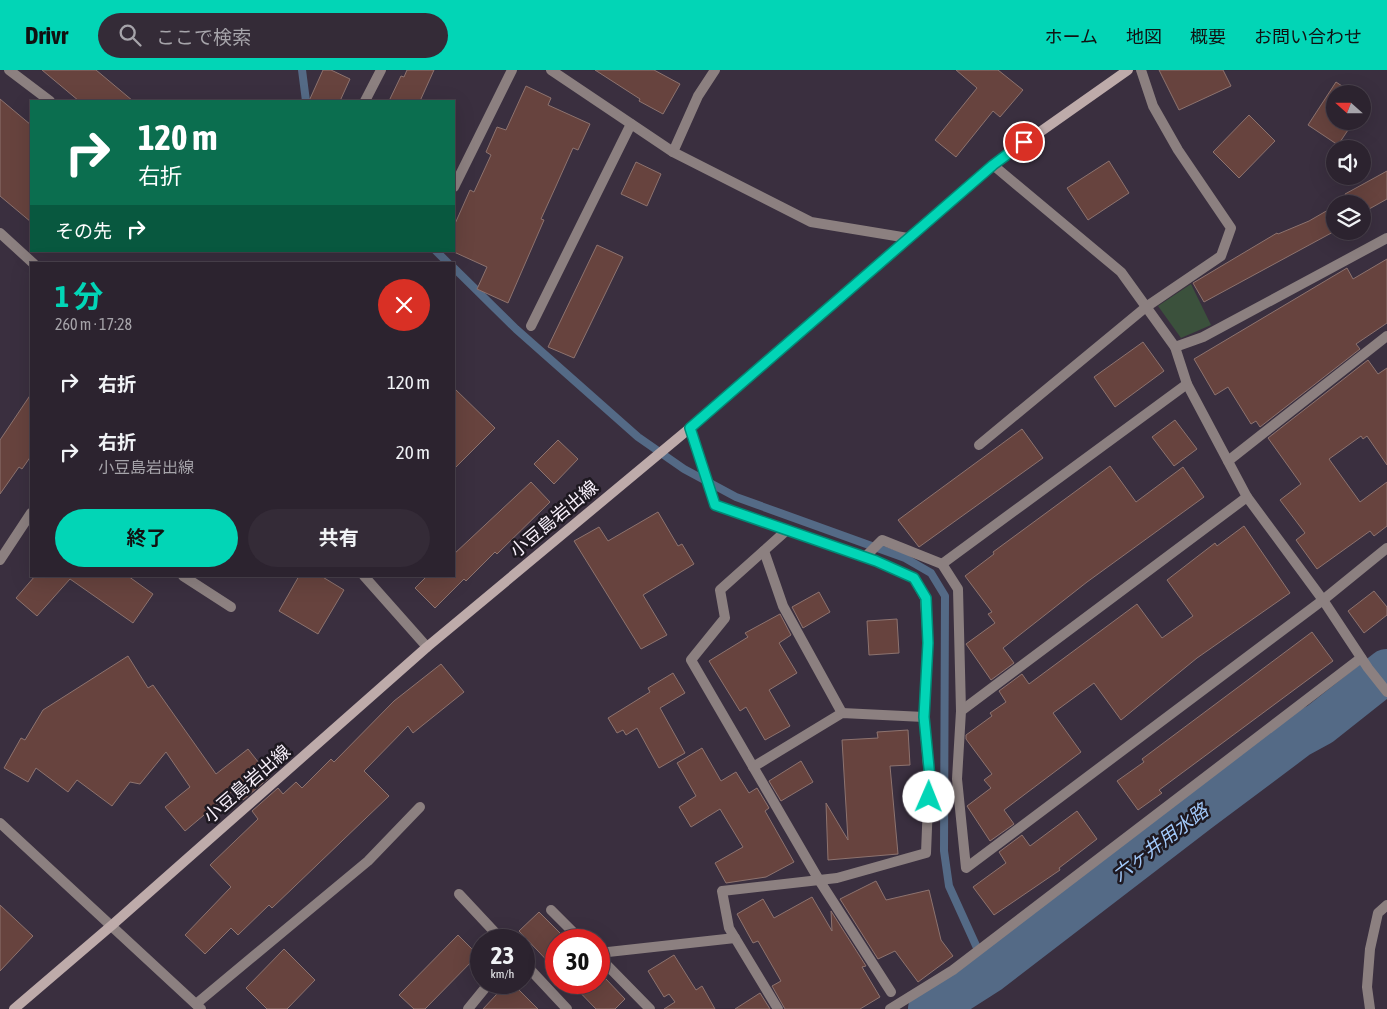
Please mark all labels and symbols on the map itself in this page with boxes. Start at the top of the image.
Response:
north arrow [1326,85,1371,130]
pin [1003,121,1045,163]
street label: 小豆島岩出線 [506,476,602,561]
street label: 小豆島岩出線 [199,740,294,827]
position arrow [902,770,954,822]
water label: 六ヶ井用水路 [1108,798,1214,885]
speed limit sign: 30 [545,929,610,994]

